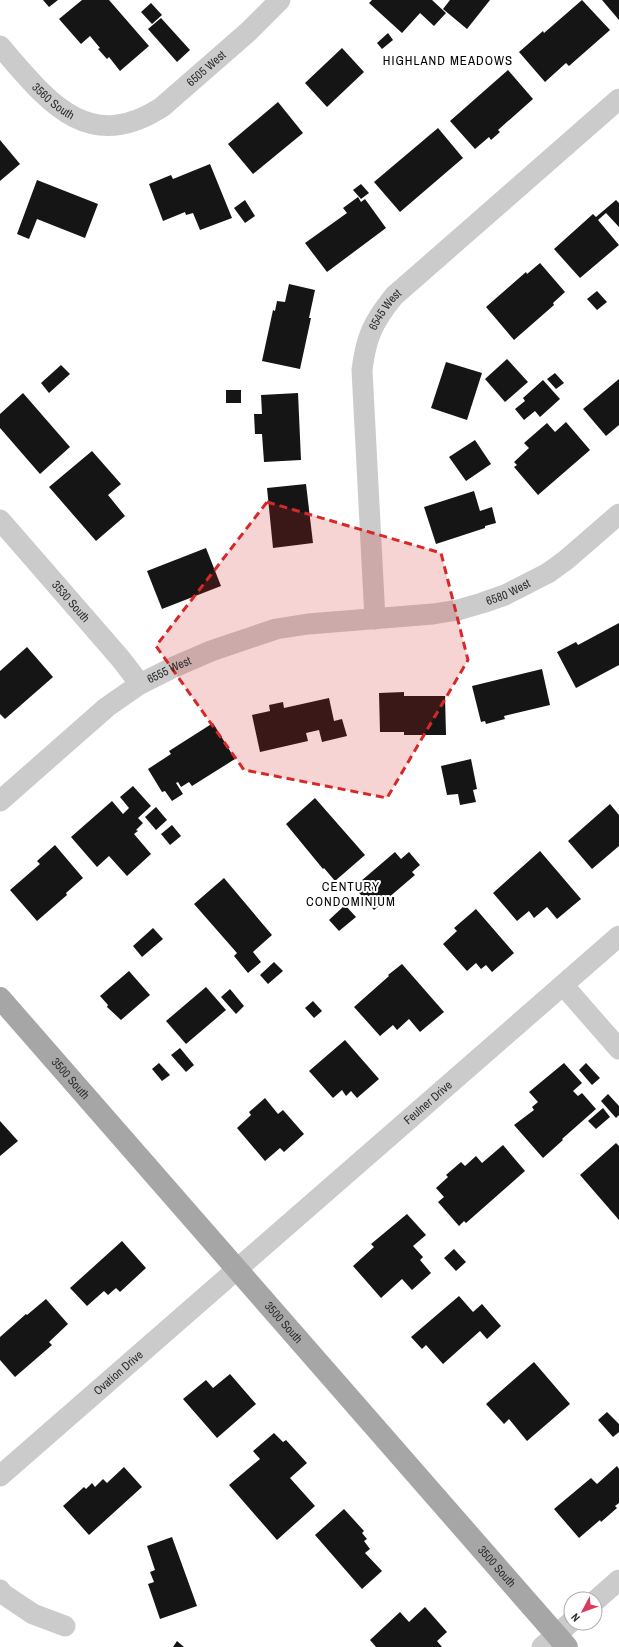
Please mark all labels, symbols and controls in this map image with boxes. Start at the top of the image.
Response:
street label: 6505 West [183,47,229,90]
district label: HIGHLAND MEADOWS [383,52,513,69]
street label: 3560 South [28,79,77,123]
street label: 6545 West [365,285,405,333]
street label: 6580 West [484,575,533,609]
street label: 3530 South [48,577,93,626]
street label: 6555 West [144,652,194,687]
district label: CENTURY CONDOMINIUM [306,878,396,910]
street label: 3500 South [48,1054,93,1103]
street label: Feulner Drive [400,1077,456,1128]
street label: 3500 South [261,1298,306,1347]
street label: Ovation Drive [90,1347,146,1399]
street label: 3500 South [474,1542,519,1591]
north arrow [563,1591,603,1631]
text: N [568,1611,583,1625]

